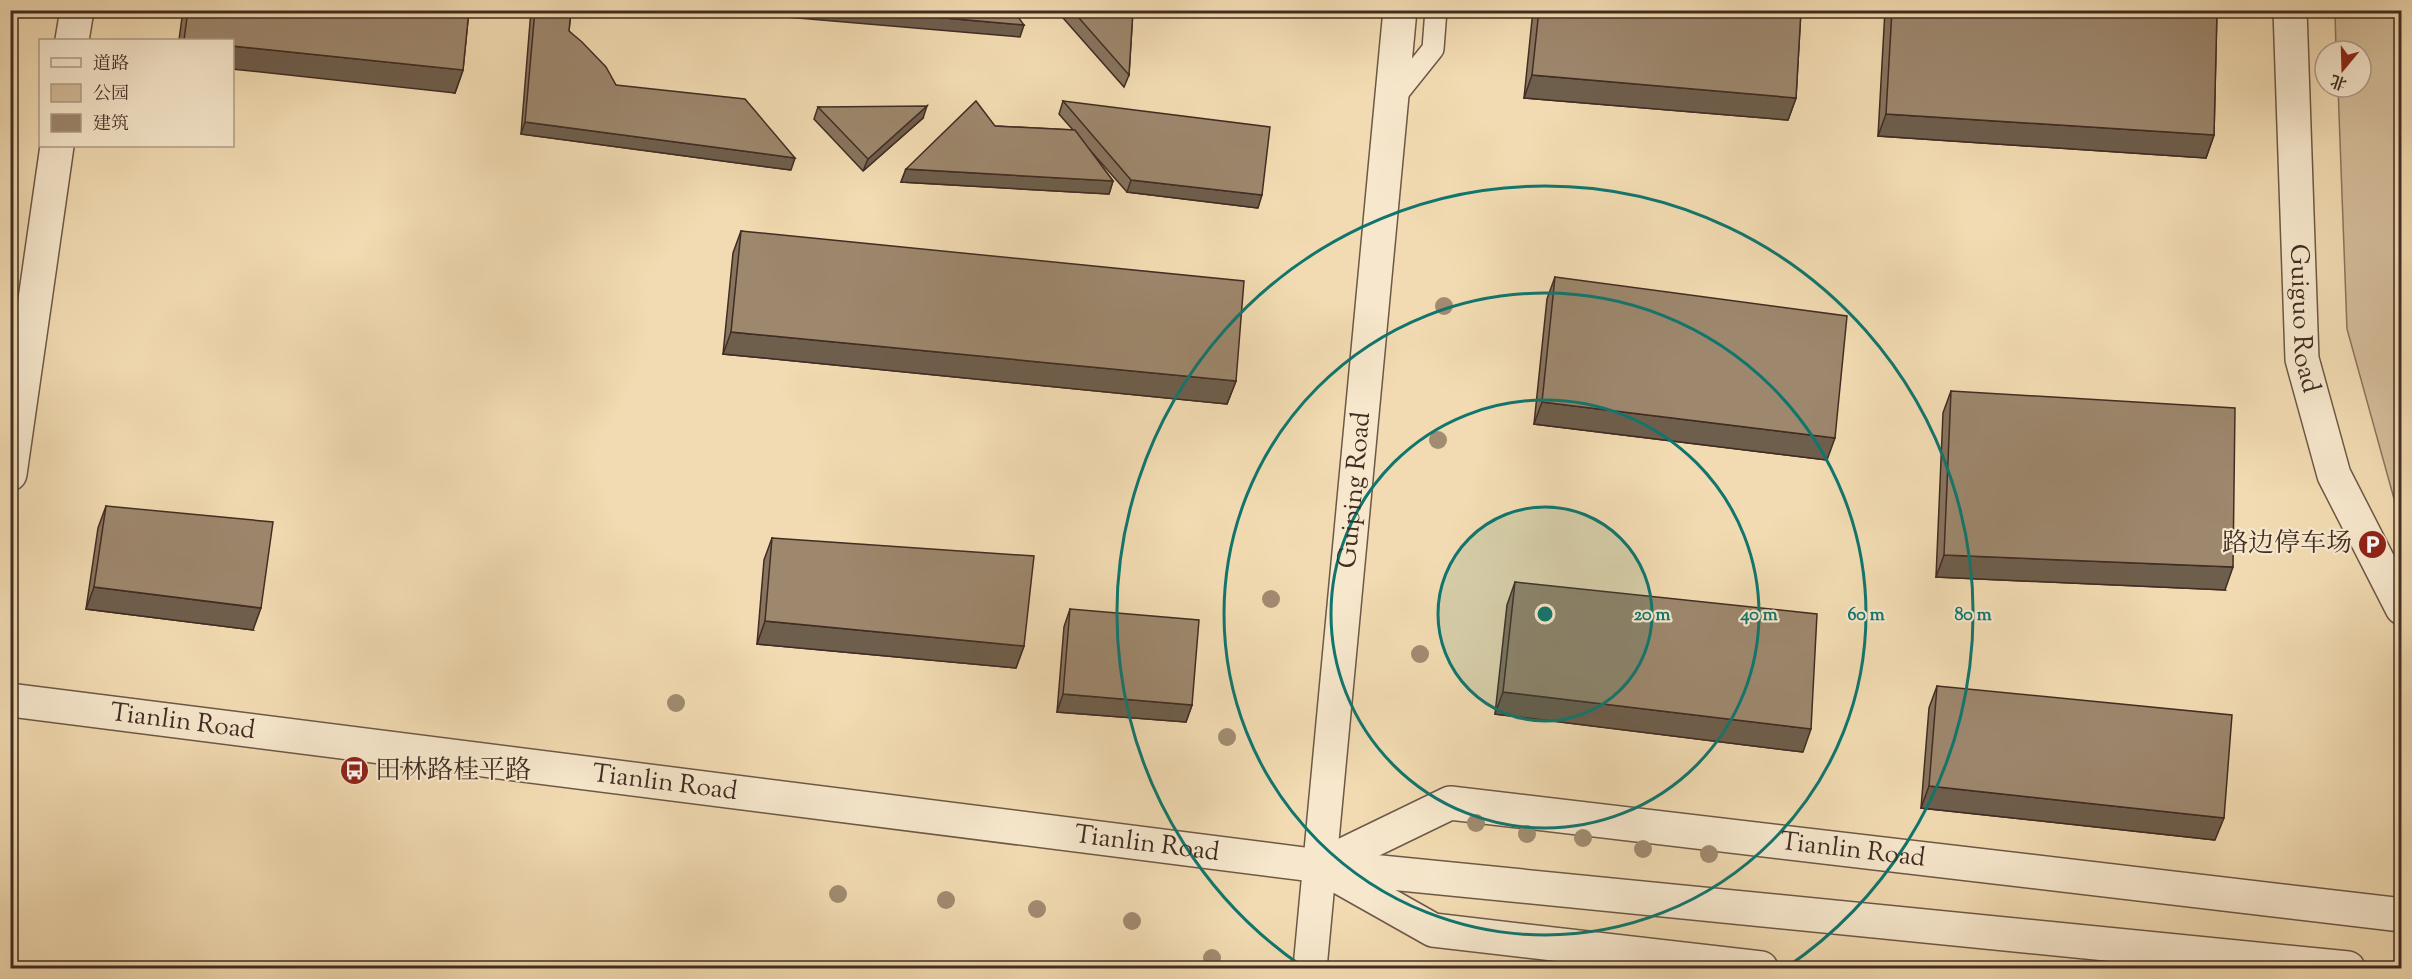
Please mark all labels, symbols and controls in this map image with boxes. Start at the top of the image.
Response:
legend [39,39,234,147]
north arrow [2313,39,2373,99]
text: 道路 [93,52,129,78]
text: 北 [2328,67,2350,94]
text: 公园 [93,82,129,108]
text: 建筑 [93,112,129,138]
street label: Guiguo Road [2280,243,2329,397]
street label: Guiping Road [1329,410,1381,570]
place label: 路边停车场 [2222,526,2352,563]
parking icon: 路边停车场 [2357,528,2389,560]
text: 20 m [1634,603,1670,629]
text: 40 m [1739,603,1778,629]
text: 60 m [1847,603,1885,629]
text: 80 m [1954,603,1992,629]
centre of rings [1535,604,1555,624]
street label: Tianlin Road [108,694,258,749]
place label: 田林路桂平路 [375,753,531,790]
bus stop icon: 田林路桂平路 [338,755,370,787]
street label: Tianlin Road [590,755,740,811]
street label: Tianlin Road [1072,817,1222,872]
street label: Tianlin Road [1778,823,1928,877]

